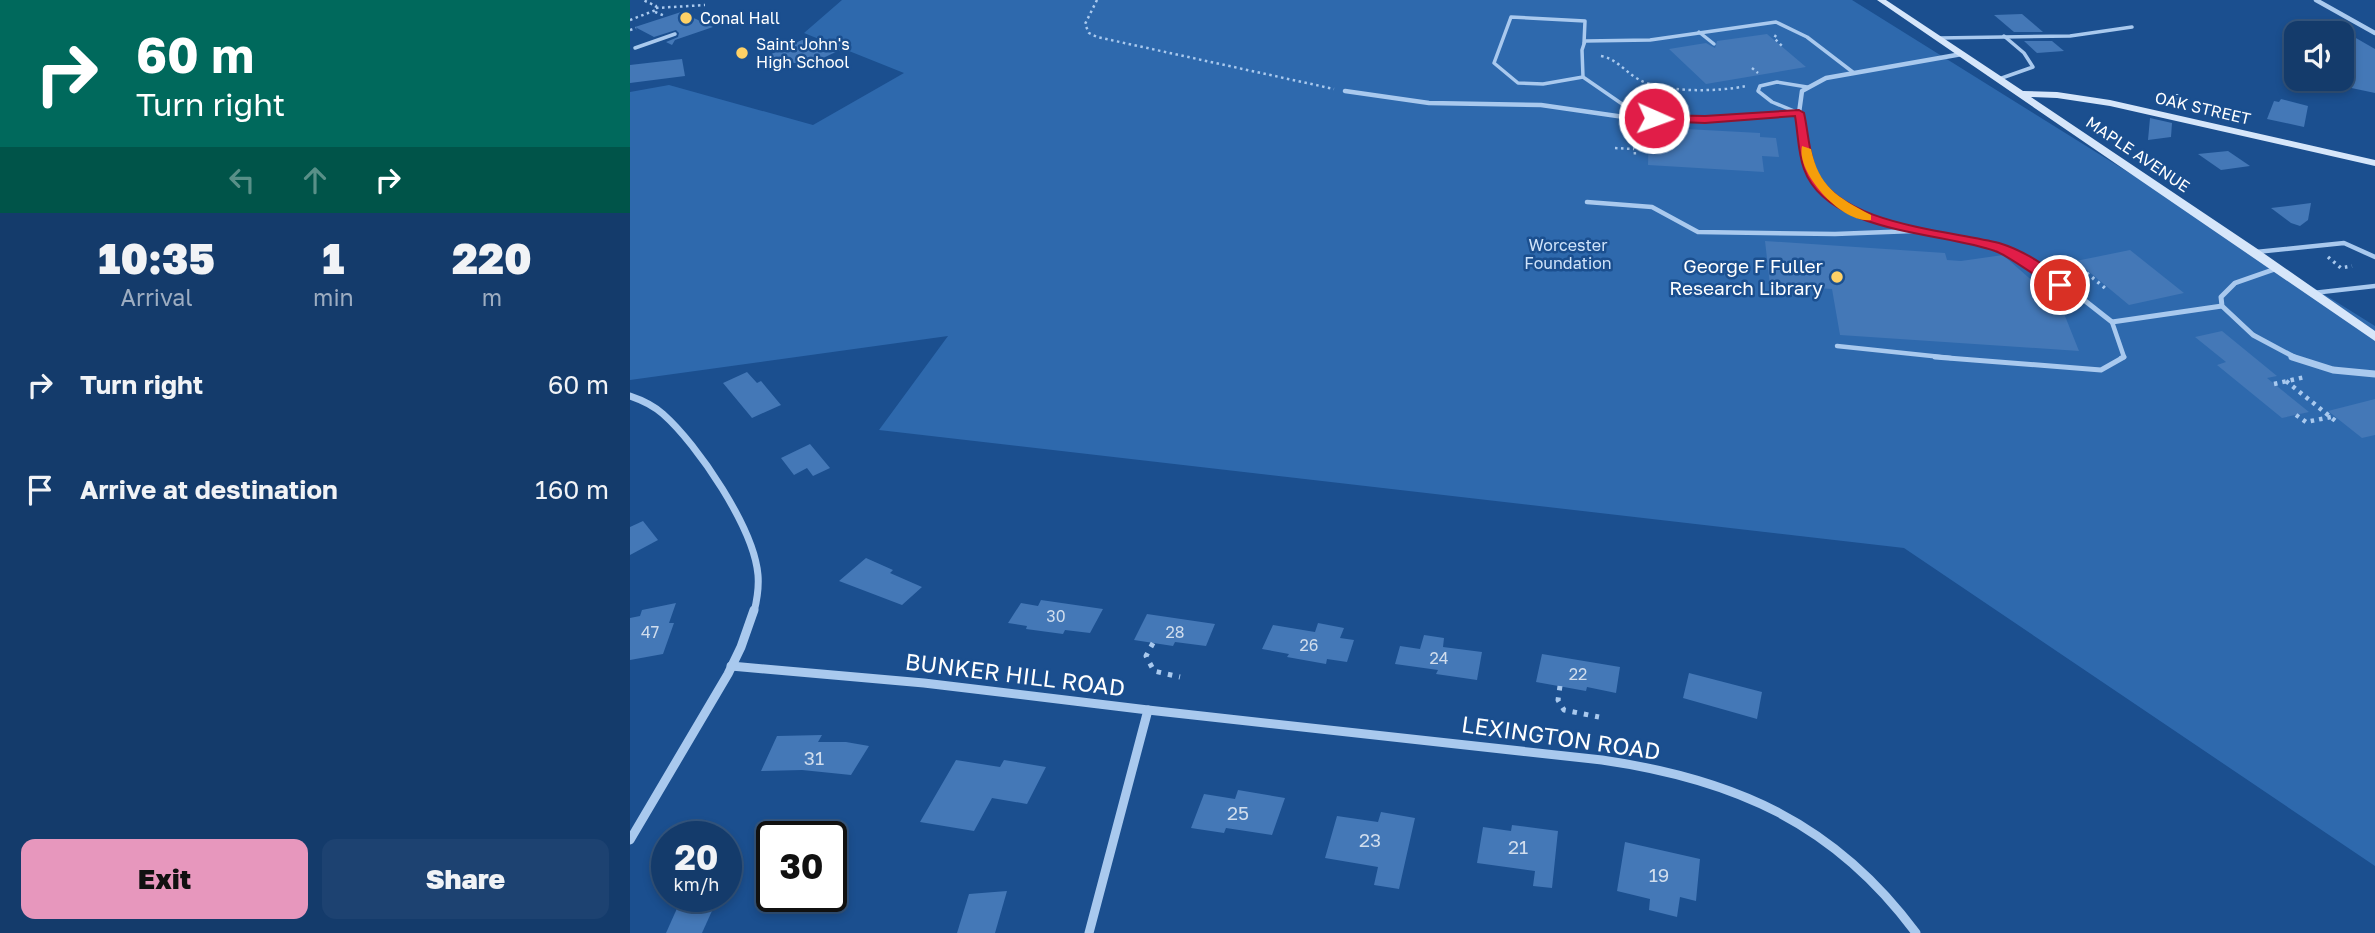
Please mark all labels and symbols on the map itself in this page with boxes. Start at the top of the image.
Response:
place label: Conal Hall [700,8,780,28]
marker: Conal Hall [678,10,694,26]
place label: Saint John's High School [756,34,850,72]
marker: Saint John's High School [734,45,750,61]
position arrow [1617,81,1691,155]
street label: OAK STREET [2153,87,2253,129]
street label: MAPLE AVENUE [2082,112,2194,196]
park label: Worcester Foundation [1524,235,1612,273]
place label: George F Fuller Research Library [1669,254,1824,299]
pin [2030,255,2090,315]
marker: George F Fuller Research Library [1829,269,1845,285]
house number: 30 [1046,606,1066,626]
house number: 47 [641,622,659,642]
house number: 28 [1165,622,1185,642]
house number: 26 [1300,635,1318,655]
street label: BUNKER HILL ROAD [904,647,1127,701]
house number: 24 [1429,648,1449,668]
house number: 22 [1569,664,1587,684]
street label: LEXINGTON ROAD [1460,709,1662,765]
house number: 31 [804,746,824,769]
house number: 25 [1227,801,1249,824]
speed limit sign: 30 [756,821,847,912]
house number: 23 [1359,828,1381,851]
house number: 21 [1508,835,1528,858]
house number: 19 [1649,863,1669,886]

